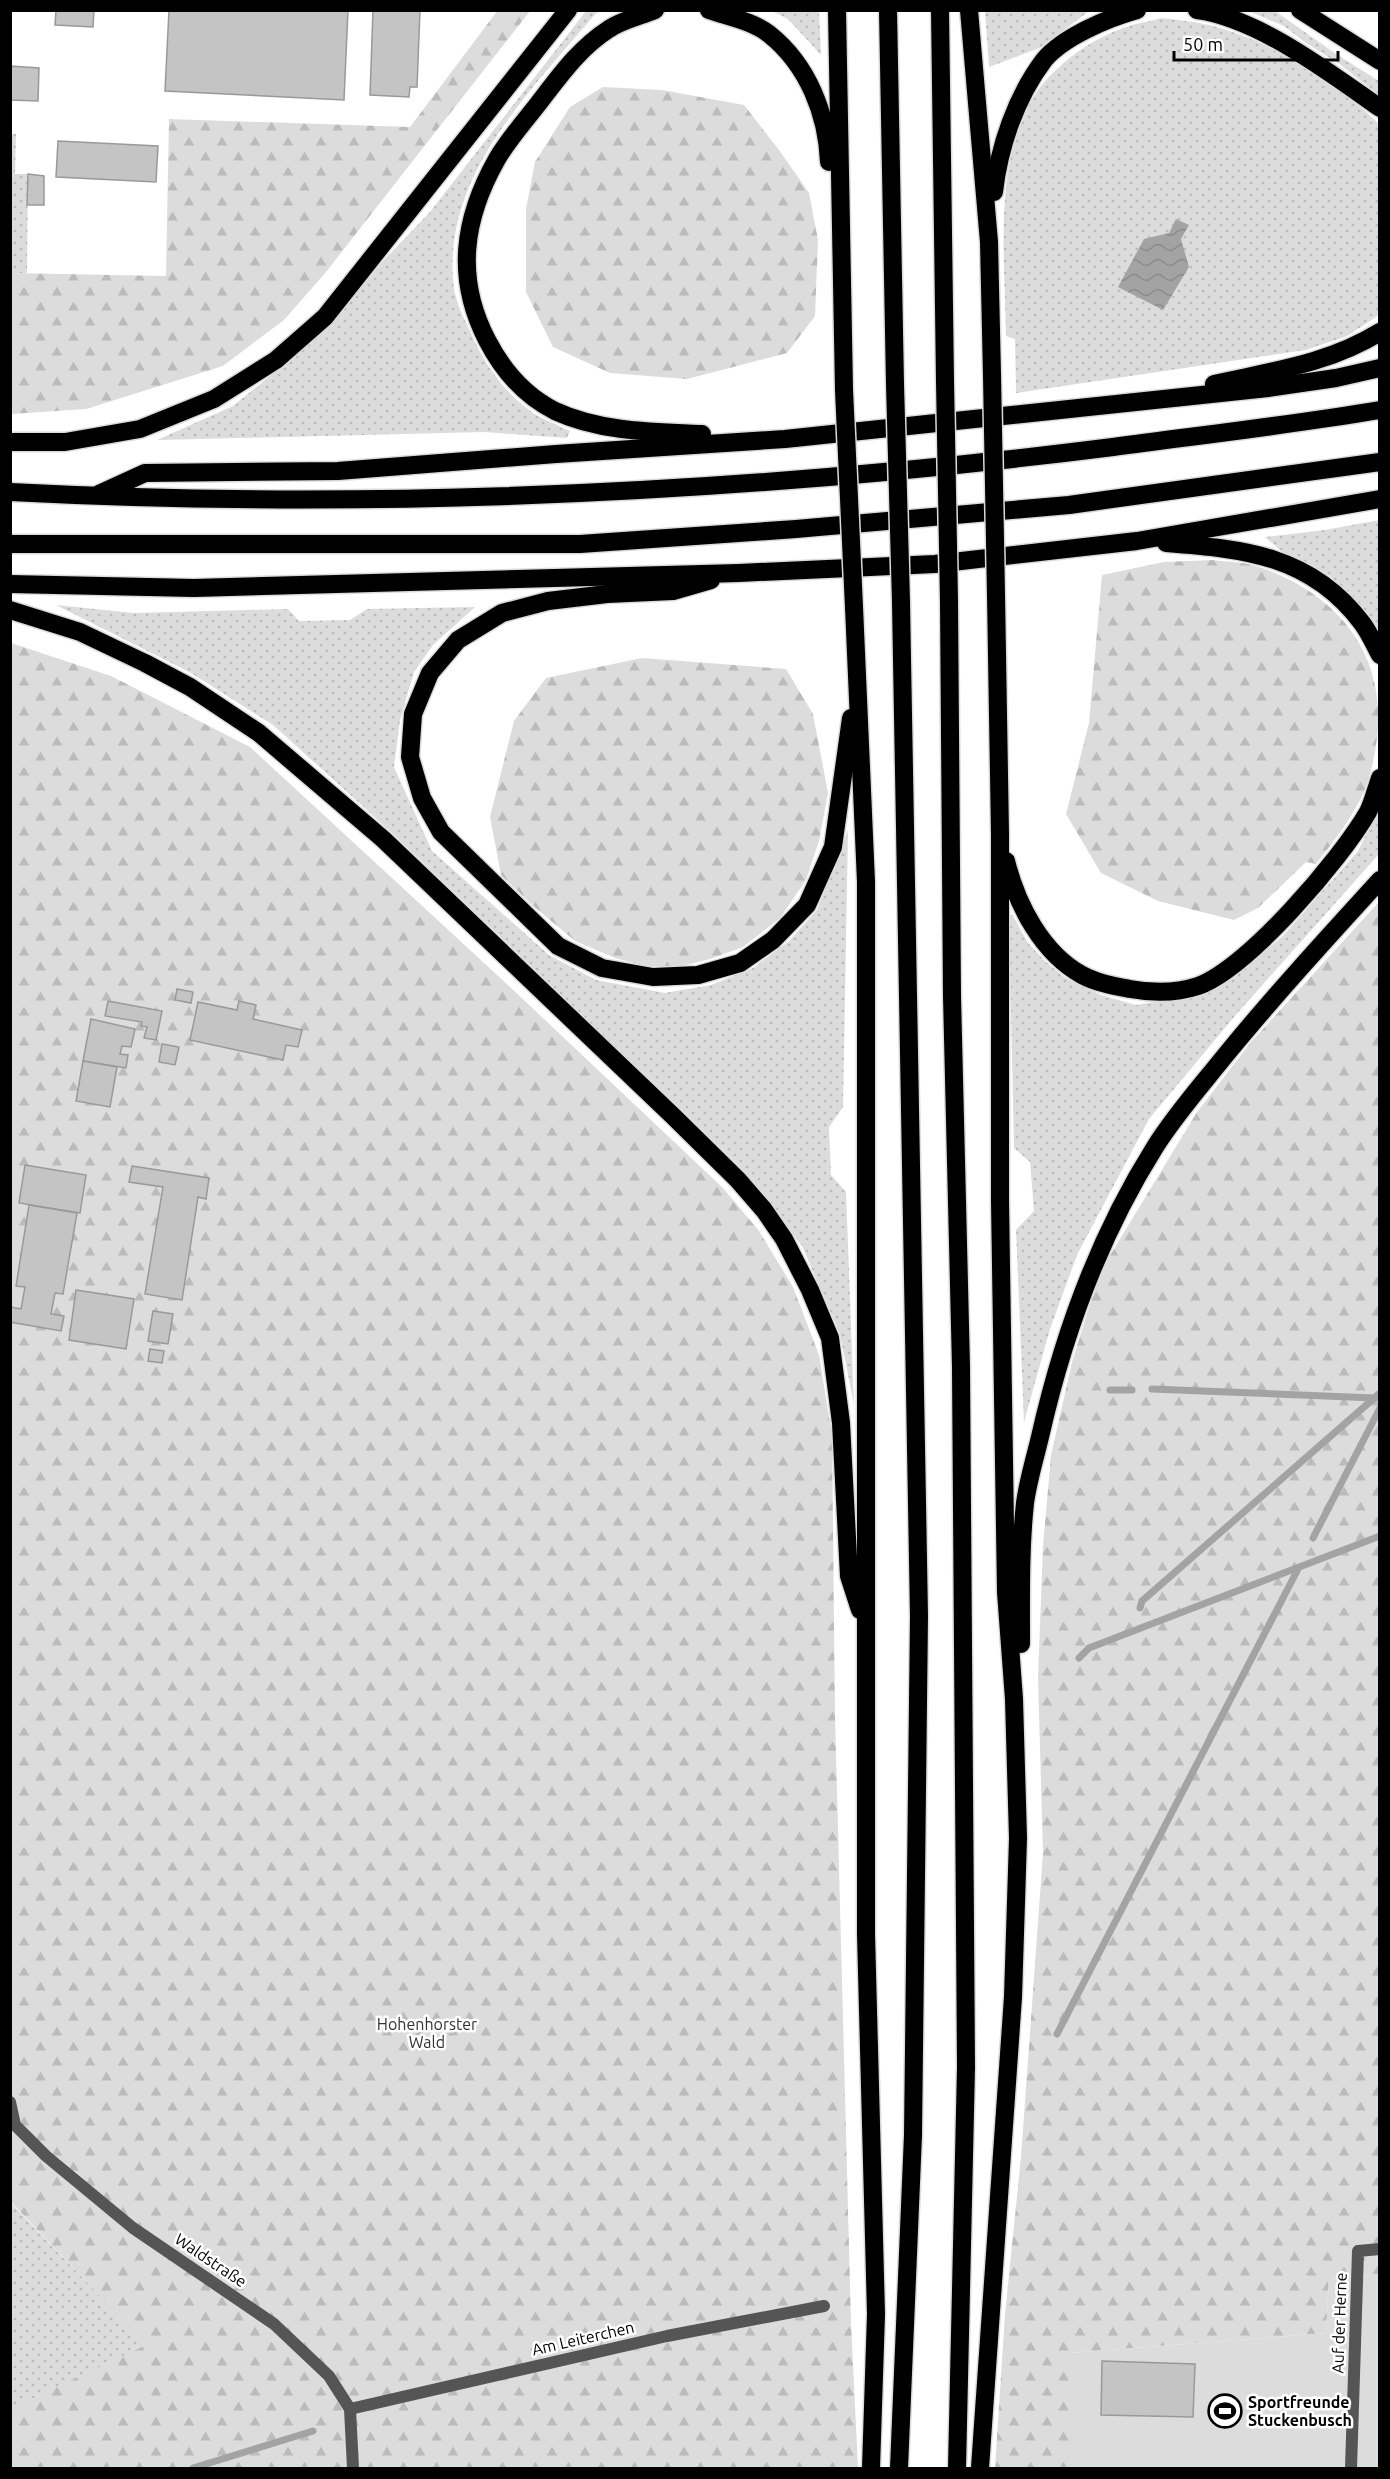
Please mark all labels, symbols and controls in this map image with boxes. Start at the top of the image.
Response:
scale bar [1174,24,1338,62]
text: 50 m [1183,34,1223,54]
park label: Hohenhorster Wald [377,2015,477,2051]
street label: Waldstraße [172,2230,250,2290]
street label: Auf der Herne [1328,2272,1350,2374]
street label: Am Leiterchen [530,2317,636,2359]
sports icon: Sportfreunde Stuckenbusch [1207,2393,1243,2429]
place label: Sportfreunde Stuckenbusch [1248,2393,1352,2429]

